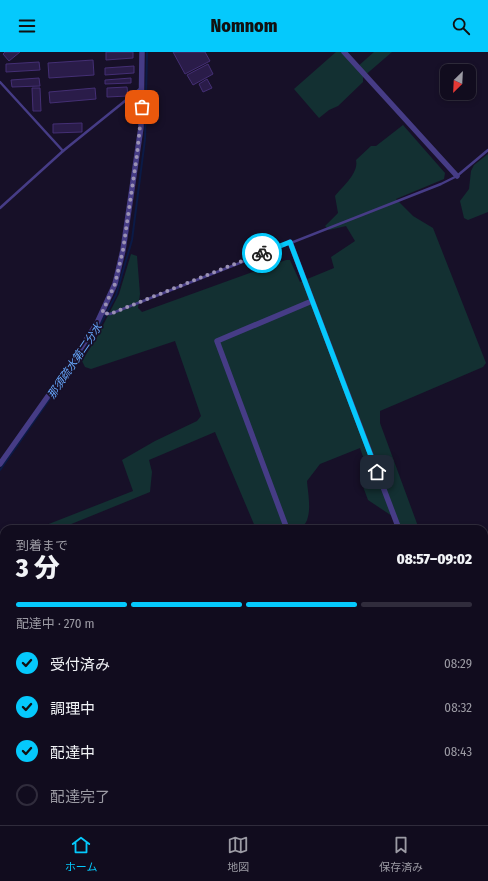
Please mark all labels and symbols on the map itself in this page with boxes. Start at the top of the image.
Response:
north arrow [440,64,476,100]
pin [125,90,159,124]
courier [242,233,282,273]
water label: 那須疏水第二分水 [45,320,106,401]
pin [360,455,394,489]

